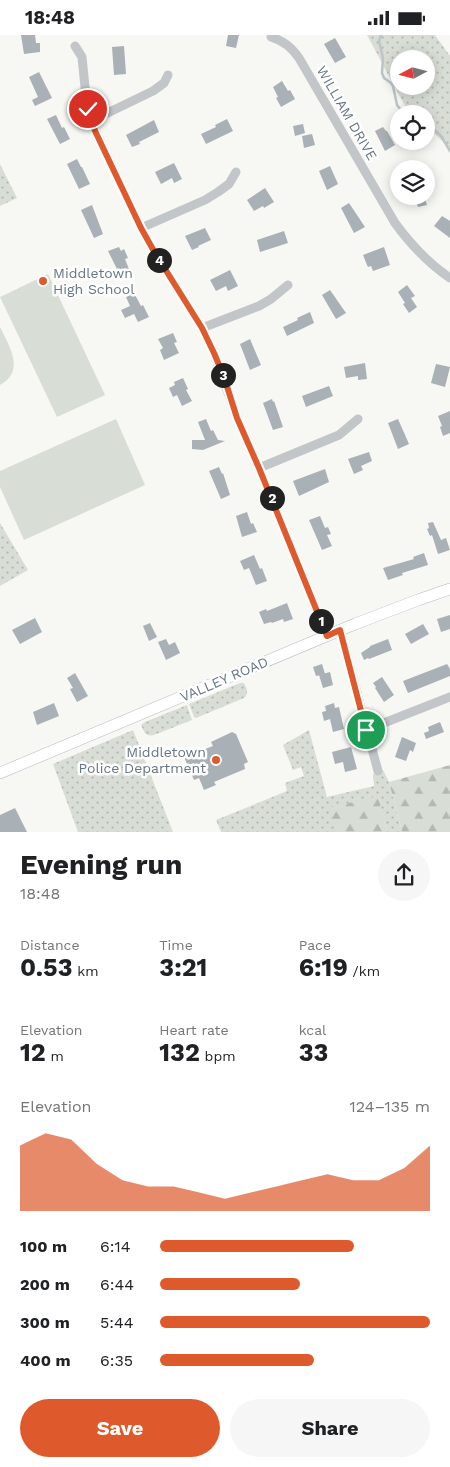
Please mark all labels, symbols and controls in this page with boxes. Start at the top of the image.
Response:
text: 18:48 [25,6,75,29]
north arrow [390,50,435,95]
map controls [390,50,435,205]
street label: WILLIAM DRIVE [314,63,380,163]
pin [67,88,109,130]
icon: check [74,95,102,123]
button: locate [390,105,435,150]
button: layers [390,160,435,205]
pin: 4 [146,247,172,273]
text: 4 [155,252,164,268]
place label: Middletown High School [53,265,135,297]
marker: Middletown High School [37,275,49,287]
pin: 3 [210,363,236,387]
text: 3 [219,367,228,383]
pin: 2 [260,485,284,511]
text: 2 [268,490,277,506]
pin: 1 [308,609,334,633]
text: 1 [318,613,325,629]
street label: VALLEY ROAD [178,653,270,705]
pin [345,709,387,751]
icon: arrive [352,716,380,744]
place label: Middletown Police Department [79,744,206,776]
marker: Middletown Police Department [210,754,222,766]
text: Evening run [20,848,182,881]
button: share [378,849,430,901]
text: 18:48 [20,884,60,903]
text: Distance [20,937,80,953]
text: Time [159,937,193,953]
text: Pace [299,937,331,953]
text: 0.53 [20,953,73,982]
text: 3:21 [159,953,207,982]
text: 6:19 [299,953,348,982]
text: km [73,963,99,979]
text: /km [348,963,380,979]
text: Elevation [20,1022,83,1038]
text: Heart rate [159,1022,229,1038]
text: kcal [299,1022,326,1038]
text: 12 [20,1038,46,1067]
text: 132 [159,1038,200,1067]
text: 33 [299,1038,328,1067]
text: m [46,1048,64,1064]
text: bpm [200,1048,236,1064]
text: Elevation [20,1097,91,1116]
text: 124–135 m [350,1097,430,1116]
text: 100 m [20,1237,67,1256]
text: 6:14 [100,1237,130,1256]
text: 200 m [20,1275,70,1294]
text: 6:44 [100,1275,134,1294]
text: 300 m [20,1313,70,1332]
text: 5:44 [100,1313,134,1332]
text: 400 m [20,1351,71,1370]
text: 6:35 [100,1351,133,1370]
button: Save [20,1399,220,1457]
button: Share [230,1399,430,1457]

